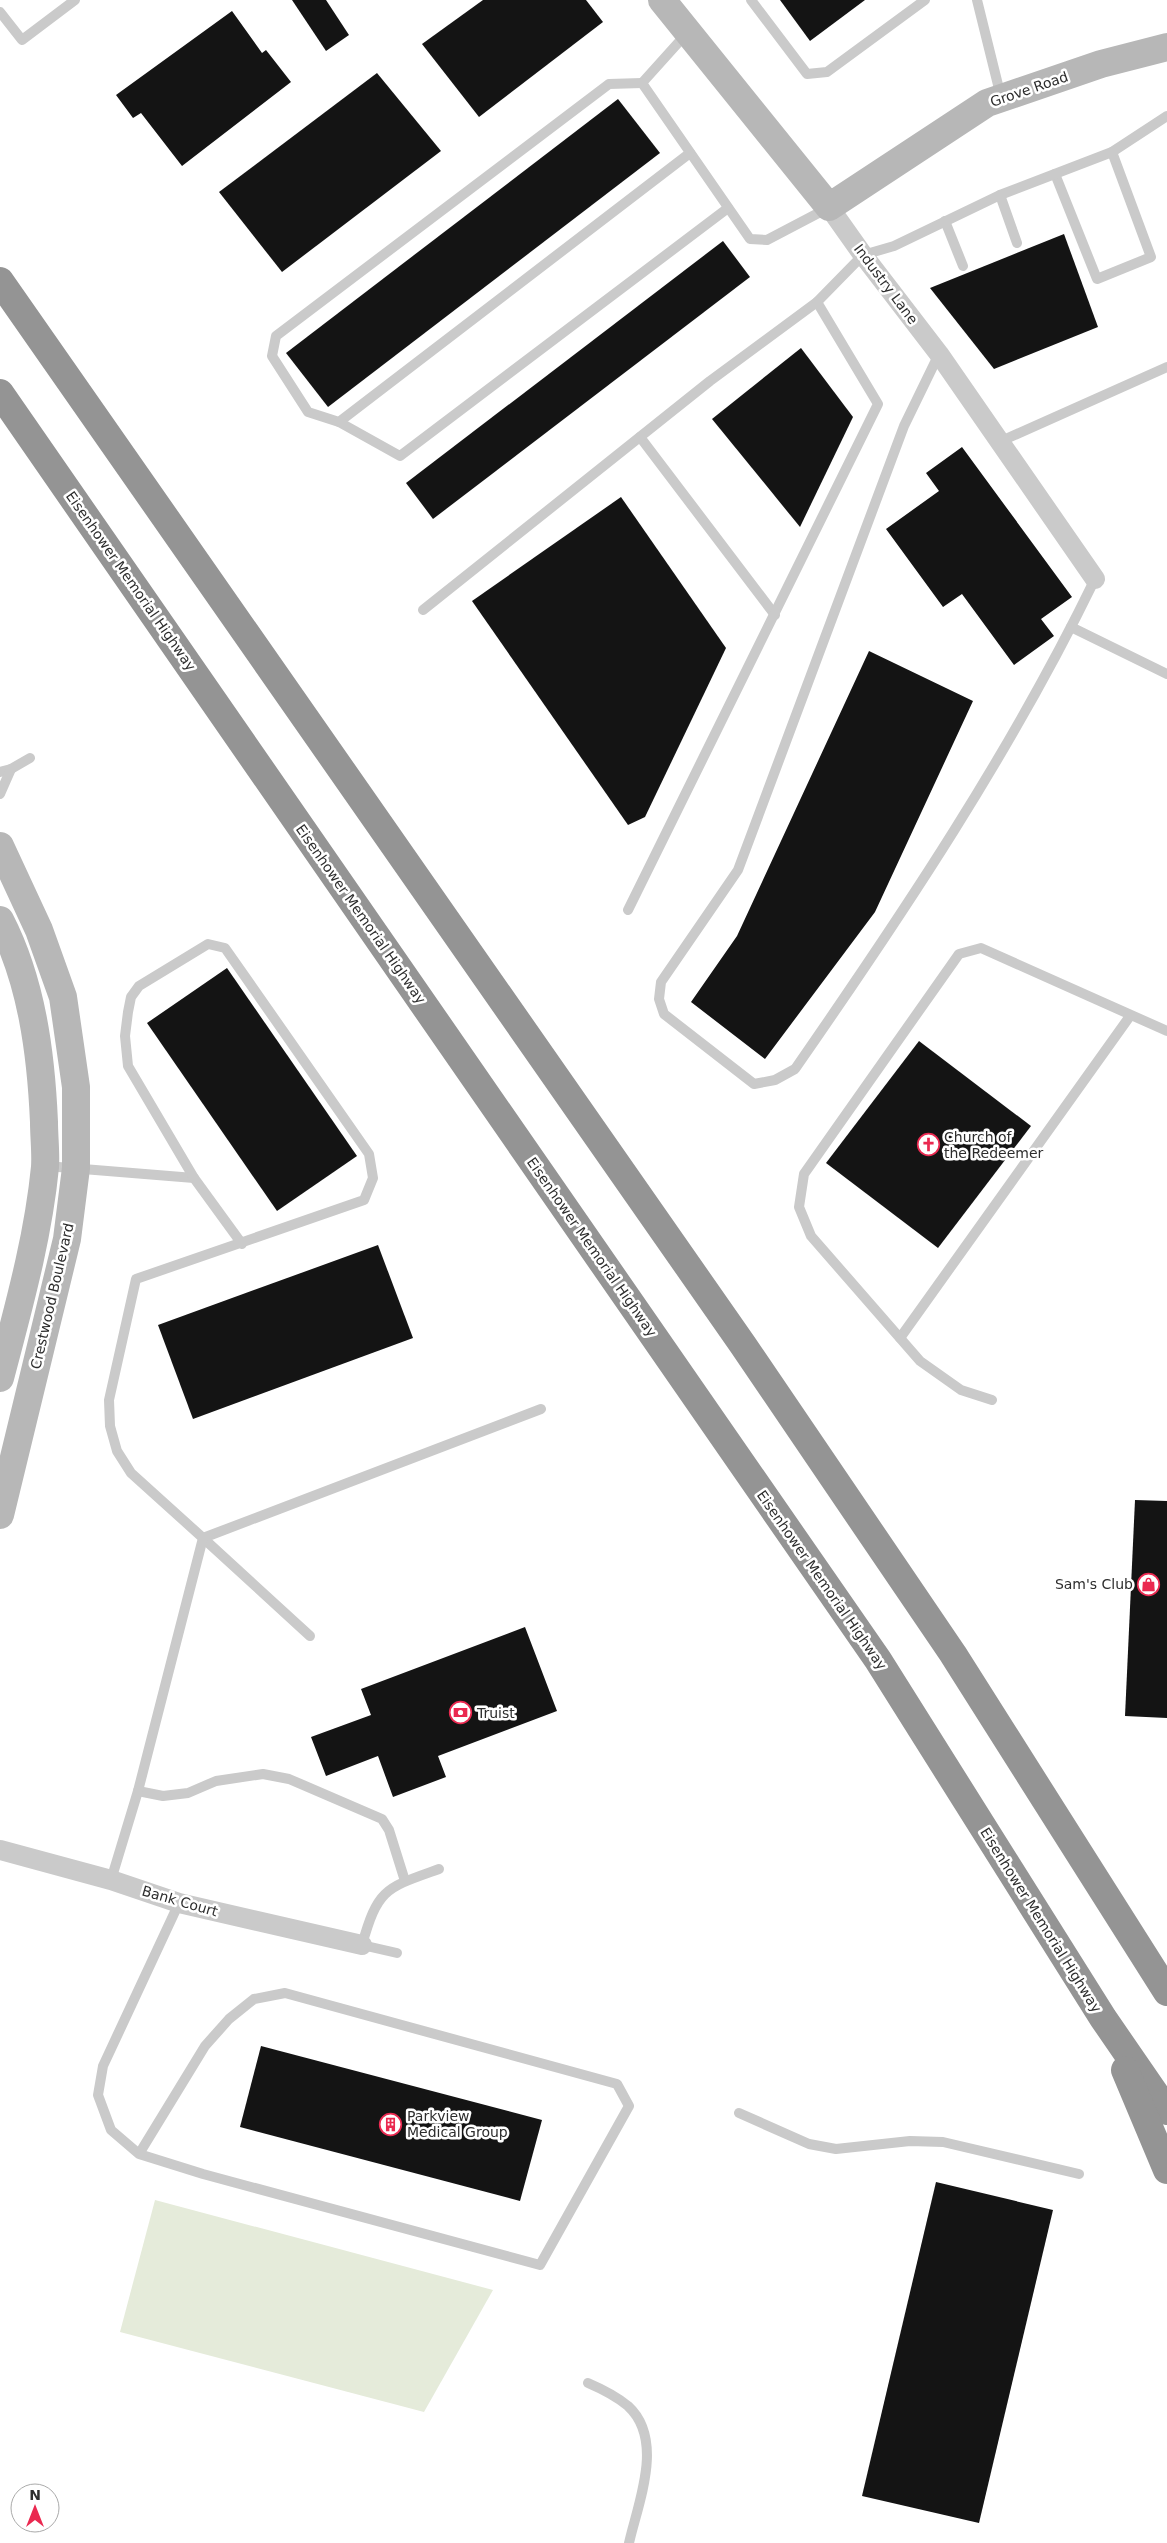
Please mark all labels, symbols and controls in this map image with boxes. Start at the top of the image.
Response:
street label: Grove Road [988,68,1070,110]
street label: Industry Lane [851,241,921,327]
street label: Eisenhower Memorial Highway [63,488,199,674]
street label: Eisenhower Memorial Highway [293,821,429,1007]
place label: Church of the Redeemer [944,1129,1044,1161]
church icon: Church of the Redeemer [916,1133,940,1157]
street label: Eisenhower Memorial Highway [524,1154,660,1340]
street label: Crestwood Boulevard [27,1221,77,1371]
street label: Eisenhower Memorial Highway [754,1487,890,1673]
shop icon: Sam's Club [1137,1572,1161,1596]
place label: Sam's Club [1055,1576,1133,1592]
bank icon: Truist [449,1701,473,1725]
place label: Truist [476,1705,515,1721]
street label: Eisenhower Memorial Highway [977,1825,1105,2015]
street label: Bank Court [140,1883,220,1920]
place label: Parkview Medical Group [407,2108,508,2140]
building icon: Parkview Medical Group [379,2112,403,2136]
north arrow [10,2483,60,2533]
text: N [29,2487,41,2503]

